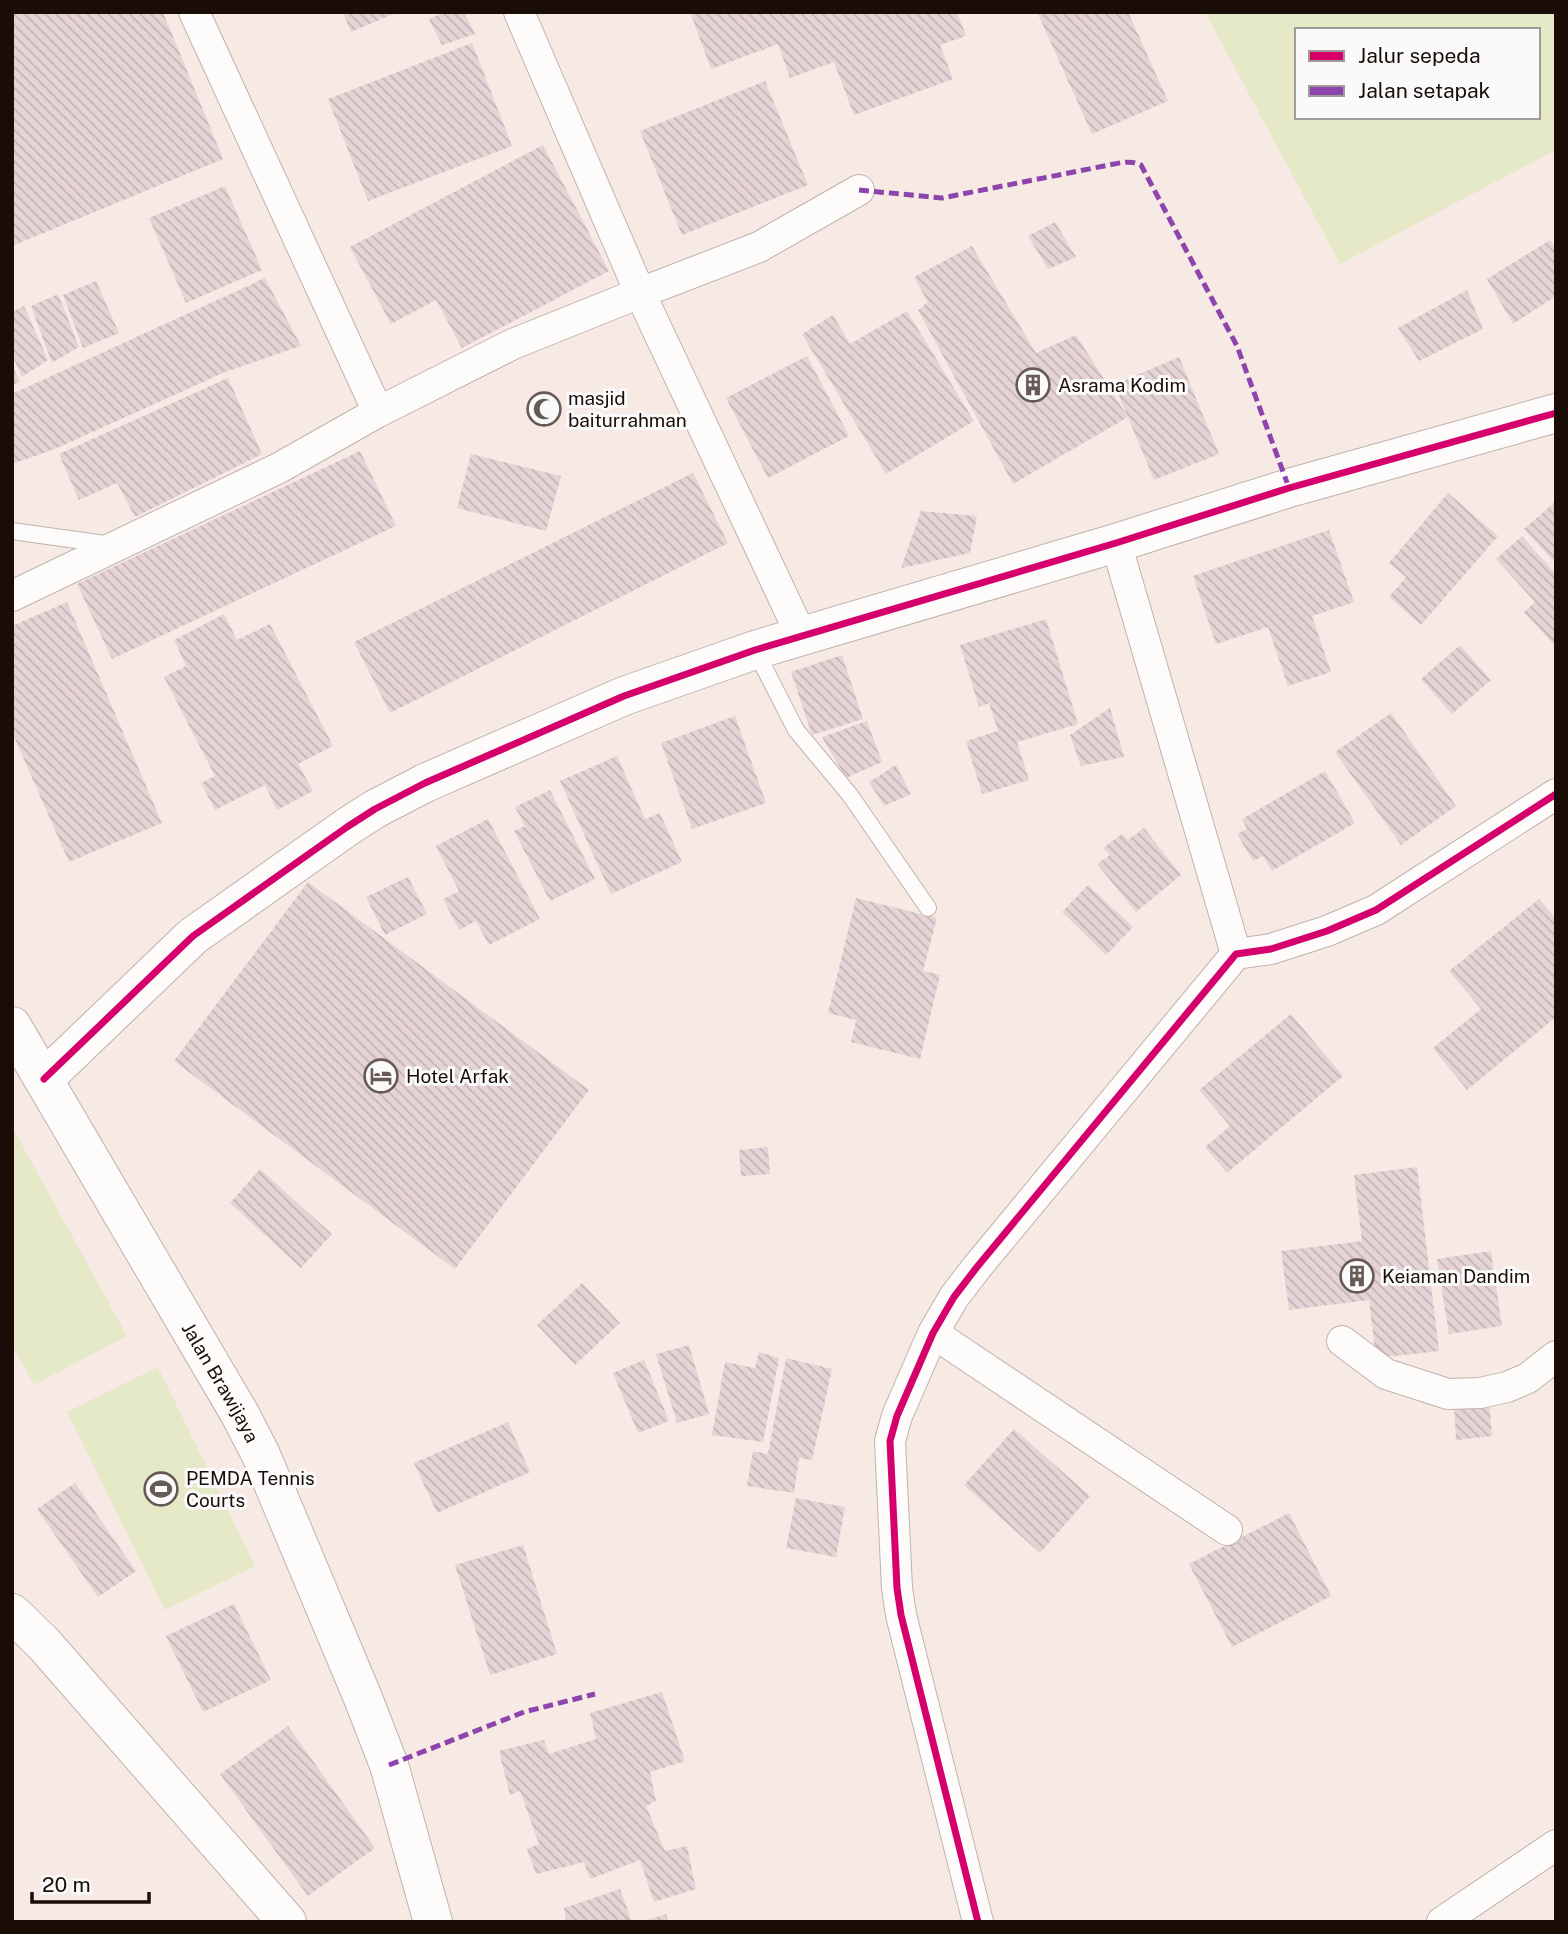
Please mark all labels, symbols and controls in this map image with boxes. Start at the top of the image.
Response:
legend [1295,28,1540,119]
text: Jalur sepeda [1358,43,1481,68]
text: Jalan setapak [1358,78,1491,103]
building icon: Asrama Kodim [1014,366,1052,404]
place label: Asrama Kodim [1058,374,1186,396]
place label: masjid baiturrahman [568,387,687,431]
mosque icon: masjid baiturrahman [525,390,563,428]
hotel icon: Hotel Arfak [362,1057,400,1095]
place label: Hotel Arfak [406,1065,509,1087]
building icon: Keiaman Dandim [1338,1257,1376,1295]
place label: Keiaman Dandim [1382,1265,1530,1287]
street label: Jalan Brawijaya [177,1318,264,1446]
place label: PEMDA Tennis Courts [186,1467,315,1511]
sports icon: PEMDA Tennis Courts [142,1470,180,1508]
scale bar [32,1860,149,1904]
text: 20 m [42,1872,91,1897]

